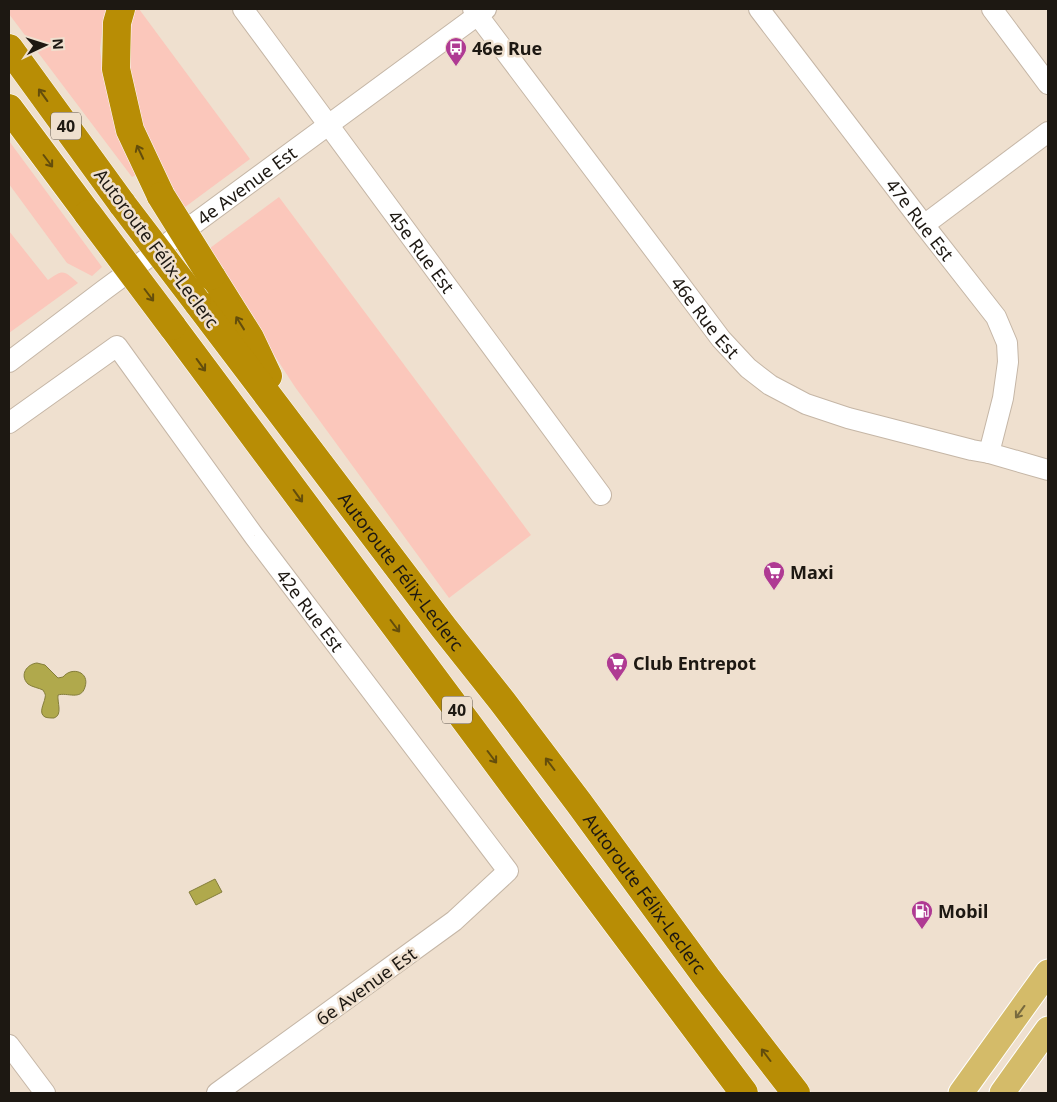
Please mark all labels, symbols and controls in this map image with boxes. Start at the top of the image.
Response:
north arrow [20,20,70,70]
bus stop icon: 46e Rue [444,36,468,67]
place label: 46e Rue [472,36,542,60]
text: N [49,38,68,50]
one-way arrow [38,88,48,102]
road number: 40 [51,112,81,140]
street label: 4e Avenue Est [192,140,302,230]
one-way arrow [135,145,144,160]
one-way arrow [43,154,54,167]
street label: Autoroute Félix-Leclerc [89,164,225,333]
street label: 47e Rue Est [881,173,960,266]
street label: 45e Rue Est [383,205,460,298]
street label: 46e Rue Est [666,271,745,364]
one-way arrow [144,288,154,302]
one-way arrow [235,316,245,330]
one-way arrow [196,358,206,372]
street label: Autoroute Félix-Leclerc [333,487,470,656]
one-way arrow [293,489,303,503]
supermarket icon: Maxi [762,560,786,591]
place label: Maxi [790,560,834,584]
street label: 42e Rue Est [271,564,350,657]
one-way arrow [390,619,400,633]
supermarket icon: Club Entrepot [605,651,629,682]
place label: Club Entrepot [633,651,756,675]
road number: 40 [442,696,472,724]
one-way arrow [487,750,497,764]
one-way arrow [545,757,555,771]
street label: Autoroute Félix-Leclerc [578,808,712,979]
fuel station icon: Mobil [910,899,934,930]
place label: Mobil [938,899,988,923]
street label: 6e Avenue Est [311,941,421,1030]
one-way arrow [1015,1004,1025,1018]
one-way arrow [761,1048,771,1062]

